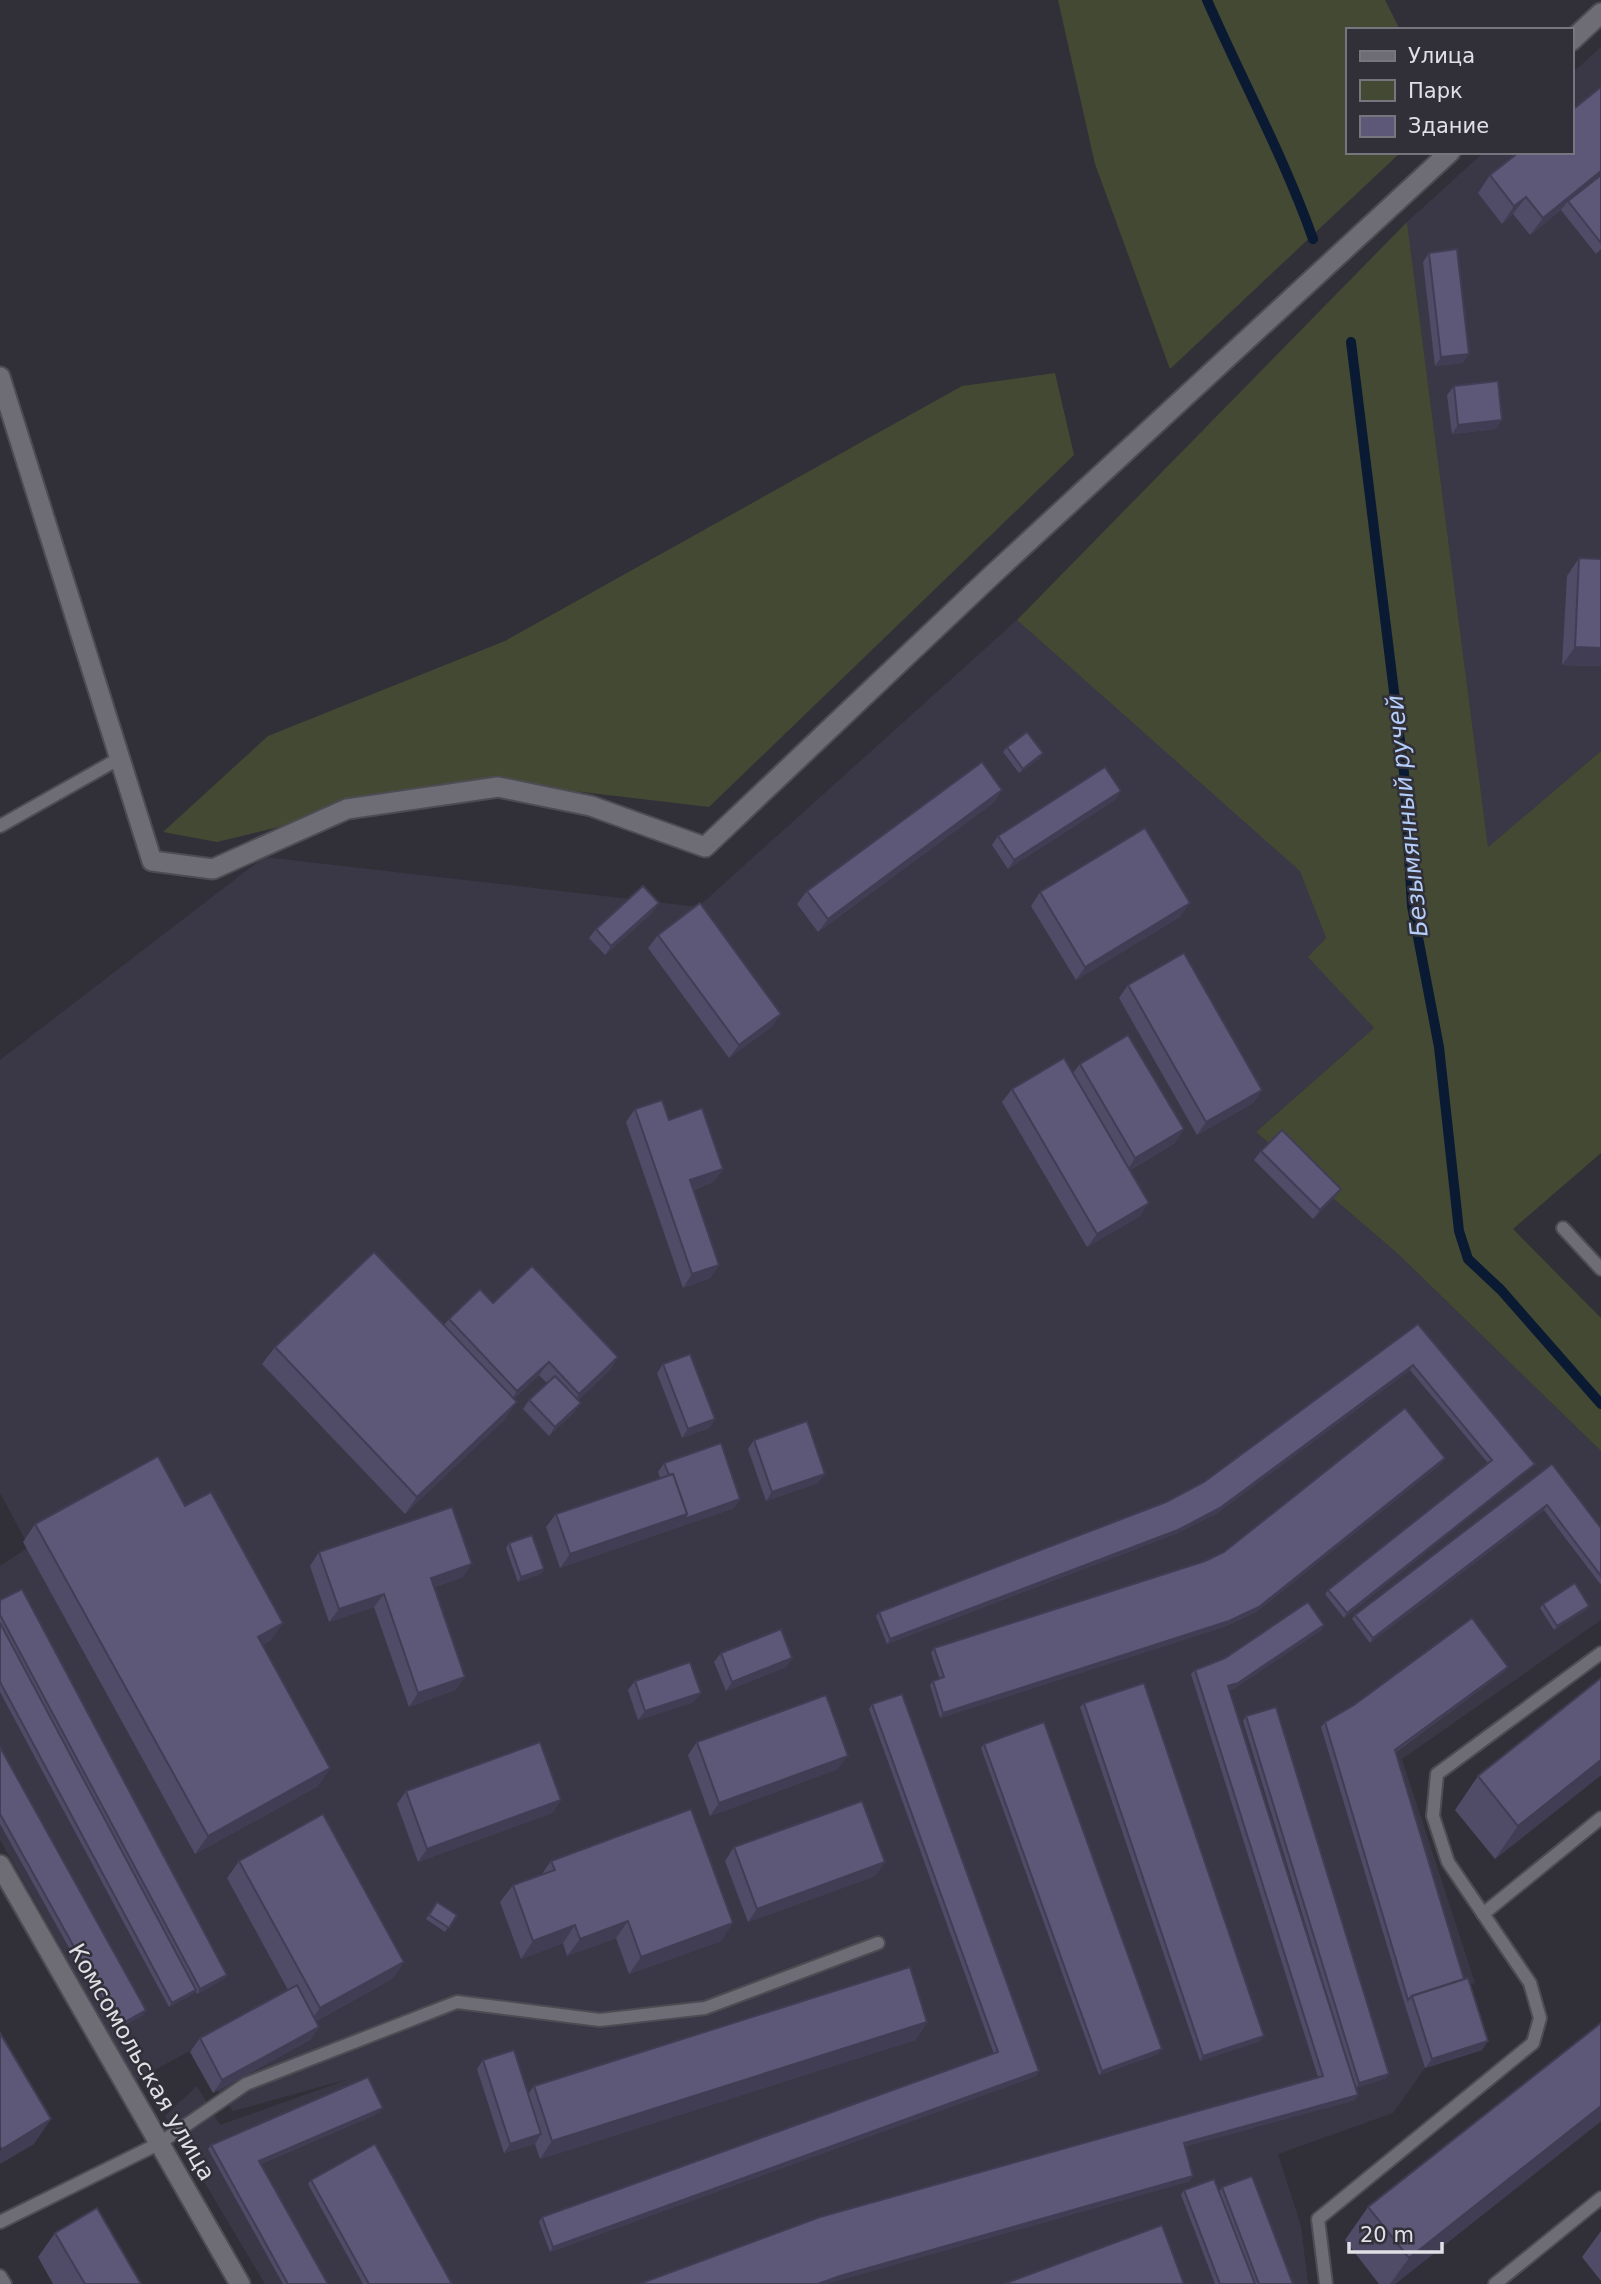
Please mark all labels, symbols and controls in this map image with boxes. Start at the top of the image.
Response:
legend [1346,28,1573,154]
text: Улица [1408,44,1475,68]
text: Парк [1408,79,1463,103]
text: Здание [1408,114,1489,138]
water label: Безымянный ручей [1380,694,1434,938]
street label: Комсомольская улица [64,1939,220,2185]
scale bar [1349,2210,1442,2254]
text: 20 m [1360,2223,1414,2247]

